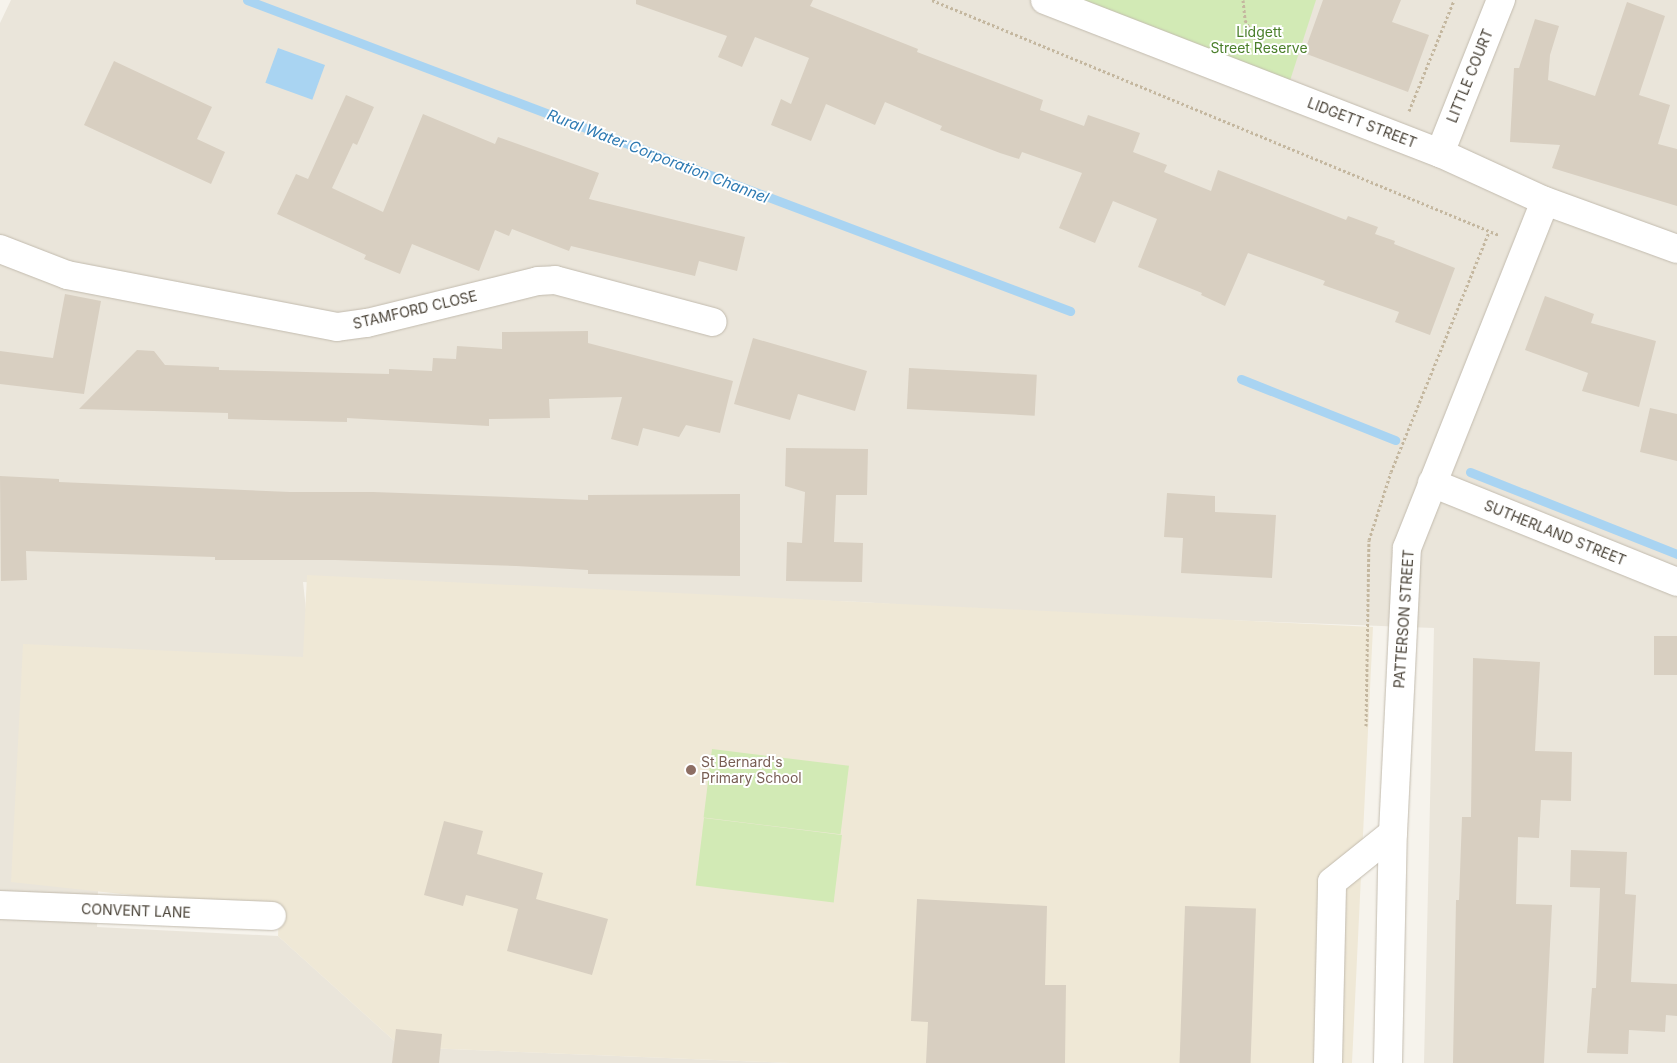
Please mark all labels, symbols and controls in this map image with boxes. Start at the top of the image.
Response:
park label: Lidgett Street Reserve [1210,24,1308,56]
street label: LITTLE COURT [1444,27,1496,125]
street label: LIDGETT STREET [1305,94,1419,152]
water label: Rural Water Corporation Channel [545,105,771,207]
street label: STAMFORD CLOSE [351,288,479,332]
street label: SUTHERLAND STREET [1482,497,1628,569]
street label: PATTERSON STREET [1391,549,1417,689]
place label: St Bernard's Primary School [701,754,802,786]
marker: St Bernard's Primary School [685,764,697,776]
street label: CONVENT LANE [81,901,191,921]

